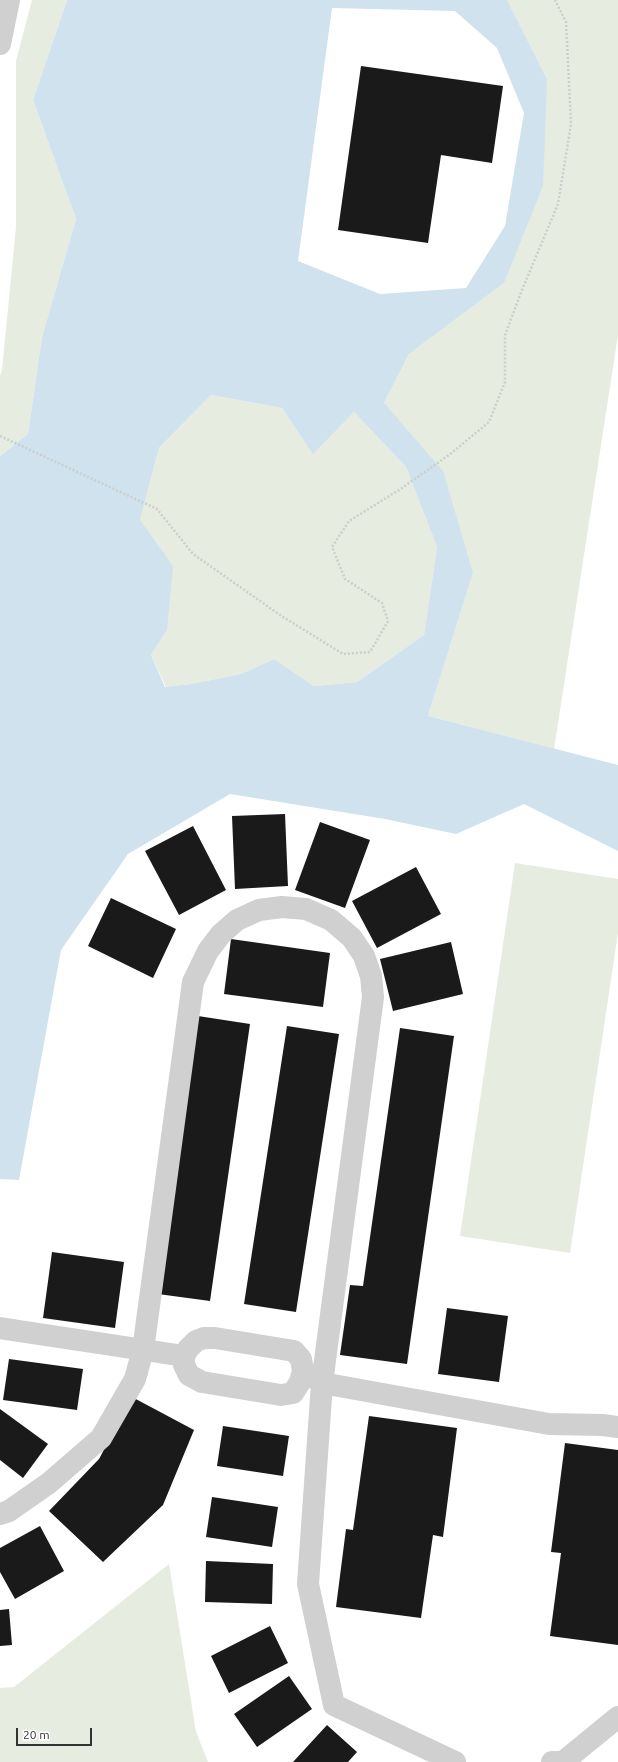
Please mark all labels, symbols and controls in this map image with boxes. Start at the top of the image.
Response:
scale bar [18,1720,94,1746]
text: 20 m [23,1728,50,1741]

